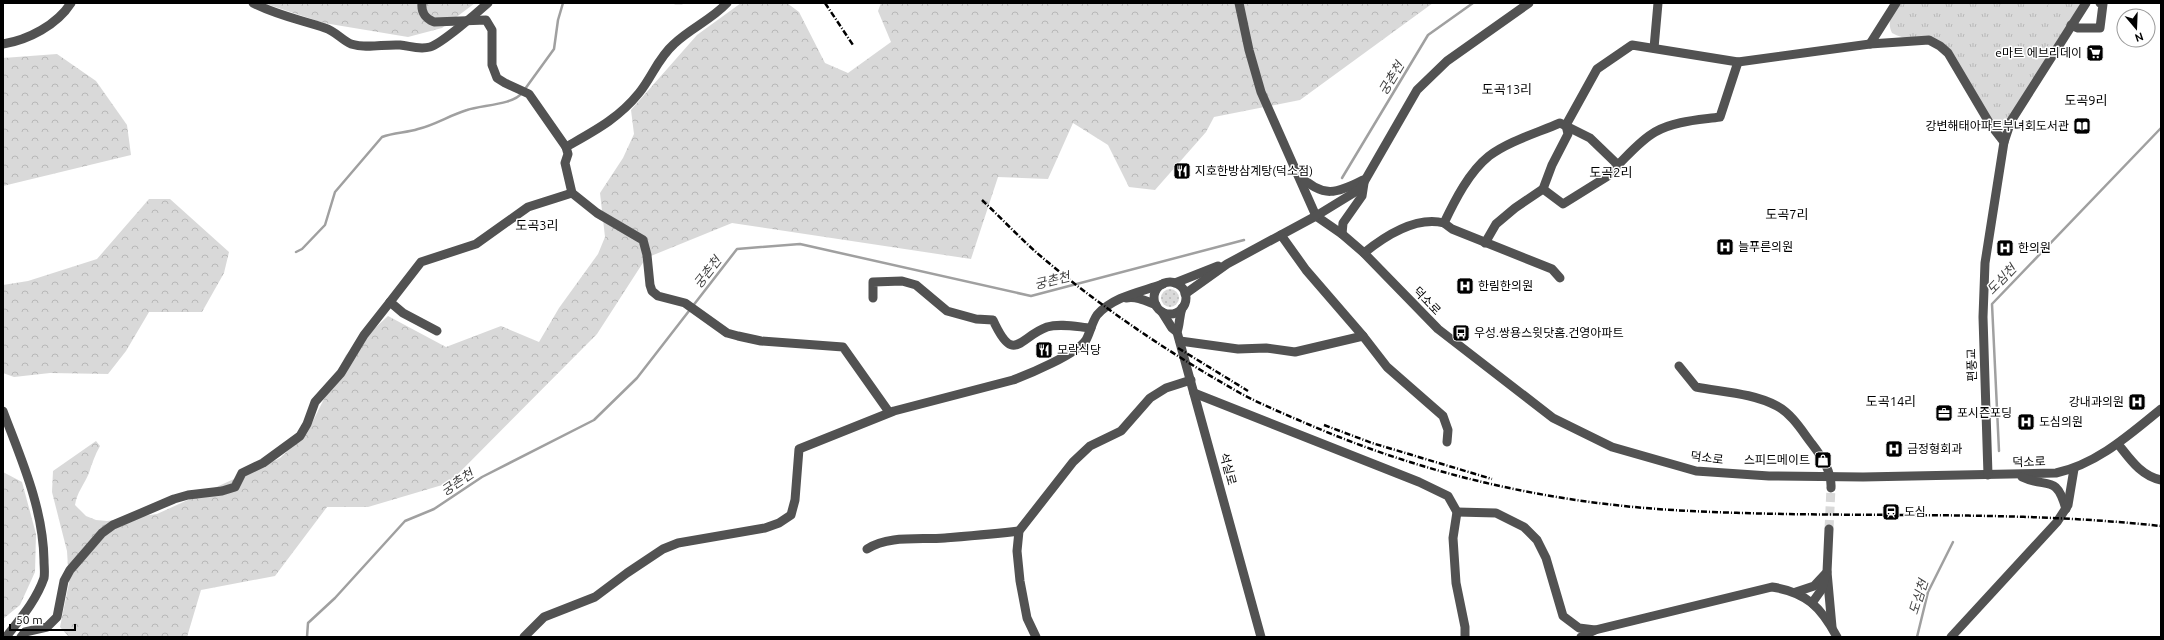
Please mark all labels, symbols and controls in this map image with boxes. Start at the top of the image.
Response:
north arrow [2116,8,2156,48]
text: N [2133,30,2145,44]
supermarket icon: e마트 에브리데이 [2085,43,2105,63]
place label: e마트 에브리데이 [1995,46,2082,59]
water label: 궁촌천 [1376,58,1407,97]
district label: 도곡13리 [1482,82,1532,96]
district label: 도곡9리 [2064,93,2108,107]
library icon: 강변해태아파트부녀회도서관 [2072,116,2092,136]
place label: 강변해태아파트부녀회도서관 [1925,119,2069,132]
restaurant icon: 지호한방삼계탕(덕소점) [1172,161,1192,181]
place label: 지호한방삼계탕(덕소점) [1195,164,1313,178]
district label: 도곡2리 [1589,165,1633,179]
district label: 도곡7리 [1765,207,1809,221]
district label: 도곡3리 [515,218,559,232]
hospital icon: 늘푸른의원 [1715,237,1735,257]
hospital icon: 한의원 [1995,238,2015,258]
place label: 늘푸른의원 [1738,240,1793,253]
place label: 한의원 [2018,241,2051,254]
water label: 궁촌천 [690,253,724,290]
water label: 도심천 [1983,260,2019,297]
water label: 궁촌천 [1033,269,1072,291]
hospital icon: 한림한의원 [1455,276,1475,296]
place label: 한림한의원 [1478,279,1533,292]
street label: 덕소로 [1411,284,1444,317]
bus stop icon: 우성.쌍용스윗닷홈.건영아파트 [1451,323,1471,343]
place label: 우성.쌍용스윗닷홈.건영아파트 [1474,326,1623,339]
restaurant icon: 모락식당 [1034,340,1054,360]
place label: 모락식당 [1057,343,1101,356]
street label: 편풍교 [1964,348,1979,382]
hospital icon: 강내과의원 [2127,392,2147,412]
district label: 도곡14리 [1866,394,1916,408]
place label: 강내과의원 [2069,395,2124,408]
office icon: 포시즌포딩 [1934,403,1954,423]
place label: 포시즌포딩 [1957,406,2012,419]
hospital icon: 도심의원 [2016,412,2036,432]
place label: 도심의원 [2039,415,2083,428]
hospital icon: 금정형회과 [1884,439,1904,459]
place label: 금정형회과 [1907,442,1962,455]
street label: 덕소로 [1690,449,1724,466]
shop icon: 스피드메이트 [1813,450,1833,470]
street label: 석실로 [1218,451,1239,487]
place label: 스피드메이트 [1744,453,1810,466]
street label: 덕소로 [2012,454,2046,469]
water label: 궁촌천 [438,466,477,498]
station icon: 도심 [1881,502,1901,522]
place label: 도심 [1904,505,1926,518]
water label: 도심천 [1906,577,1931,616]
scale bar [10,606,75,632]
text: 50 m [16,613,43,626]

